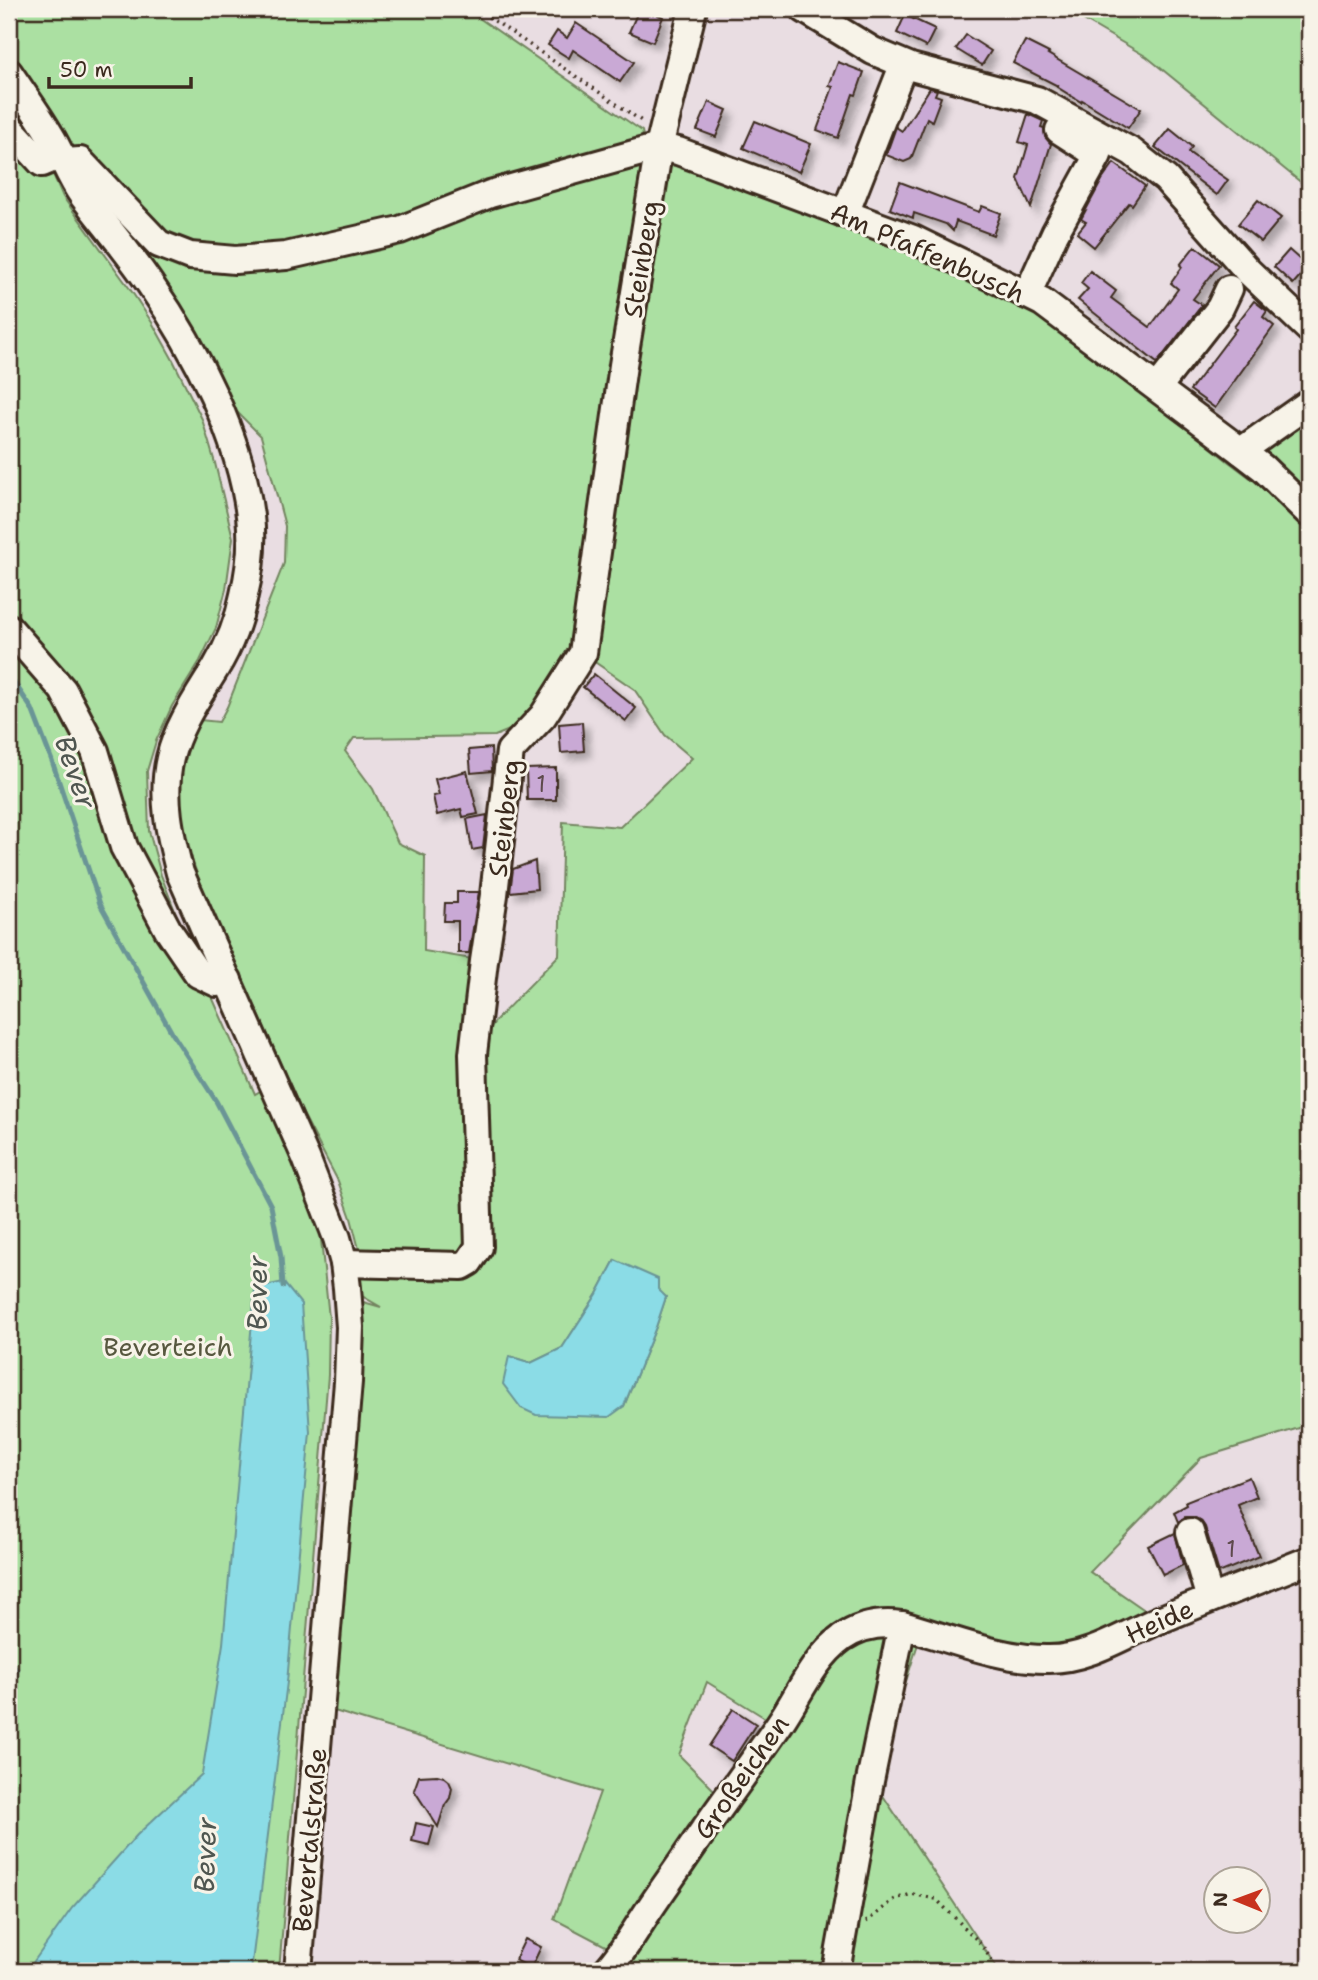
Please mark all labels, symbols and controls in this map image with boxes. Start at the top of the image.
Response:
scale bar [49,46,191,90]
text: 50 m [60,56,113,84]
street label: Am Pfaffenbusch [825,193,1031,311]
street label: Steinberg [614,198,668,320]
water label: Bever [46,730,107,815]
street label: Steinberg [479,757,529,879]
house number: 1 [536,769,546,799]
water label: Bever [238,1254,276,1331]
park label: Beverteich [103,1329,233,1364]
house number: 1 [1226,1534,1236,1564]
street label: Heide [1119,1591,1199,1651]
street label: Großeichen [685,1708,797,1846]
street label: Bevertalstraße [283,1746,335,1934]
water label: Bever [185,1816,225,1893]
north arrow [1202,1864,1272,1934]
text: N [1208,1892,1233,1907]

